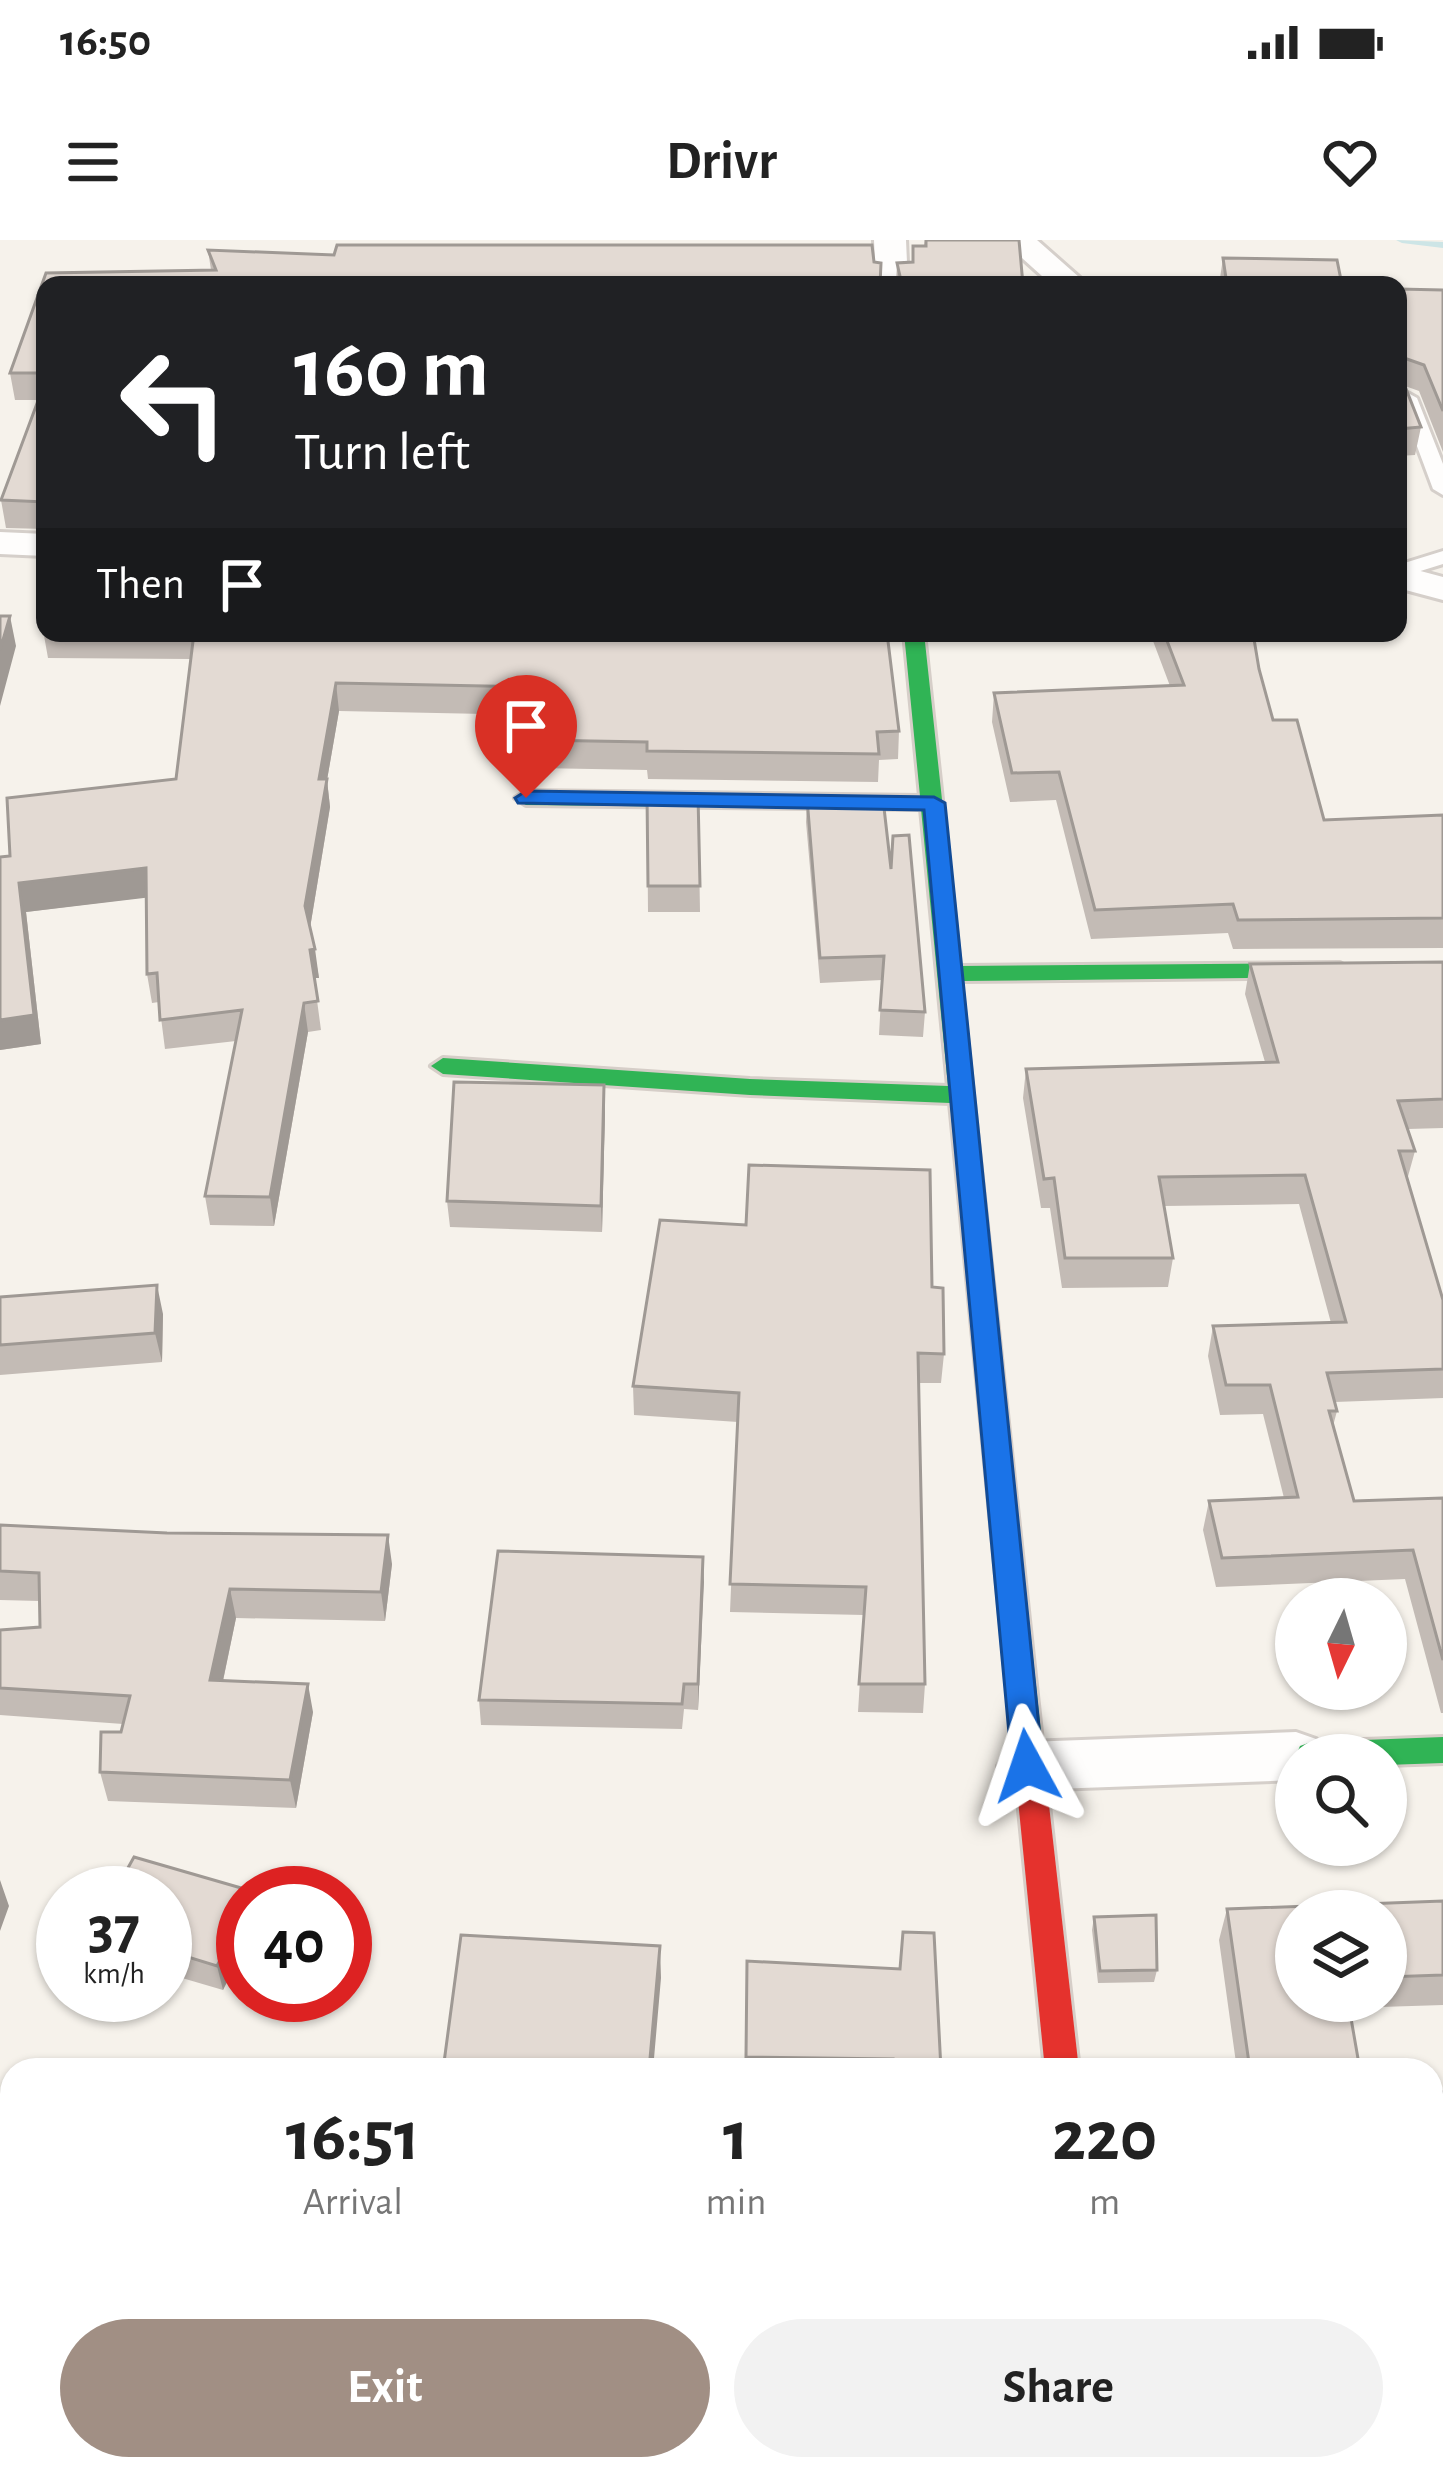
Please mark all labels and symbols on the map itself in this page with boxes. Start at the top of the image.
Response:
pin [475,675,577,798]
north arrow [1275,1578,1407,1710]
position arrow [964,1703,1090,1829]
speed limit sign: 40 [216,1866,372,2022]

